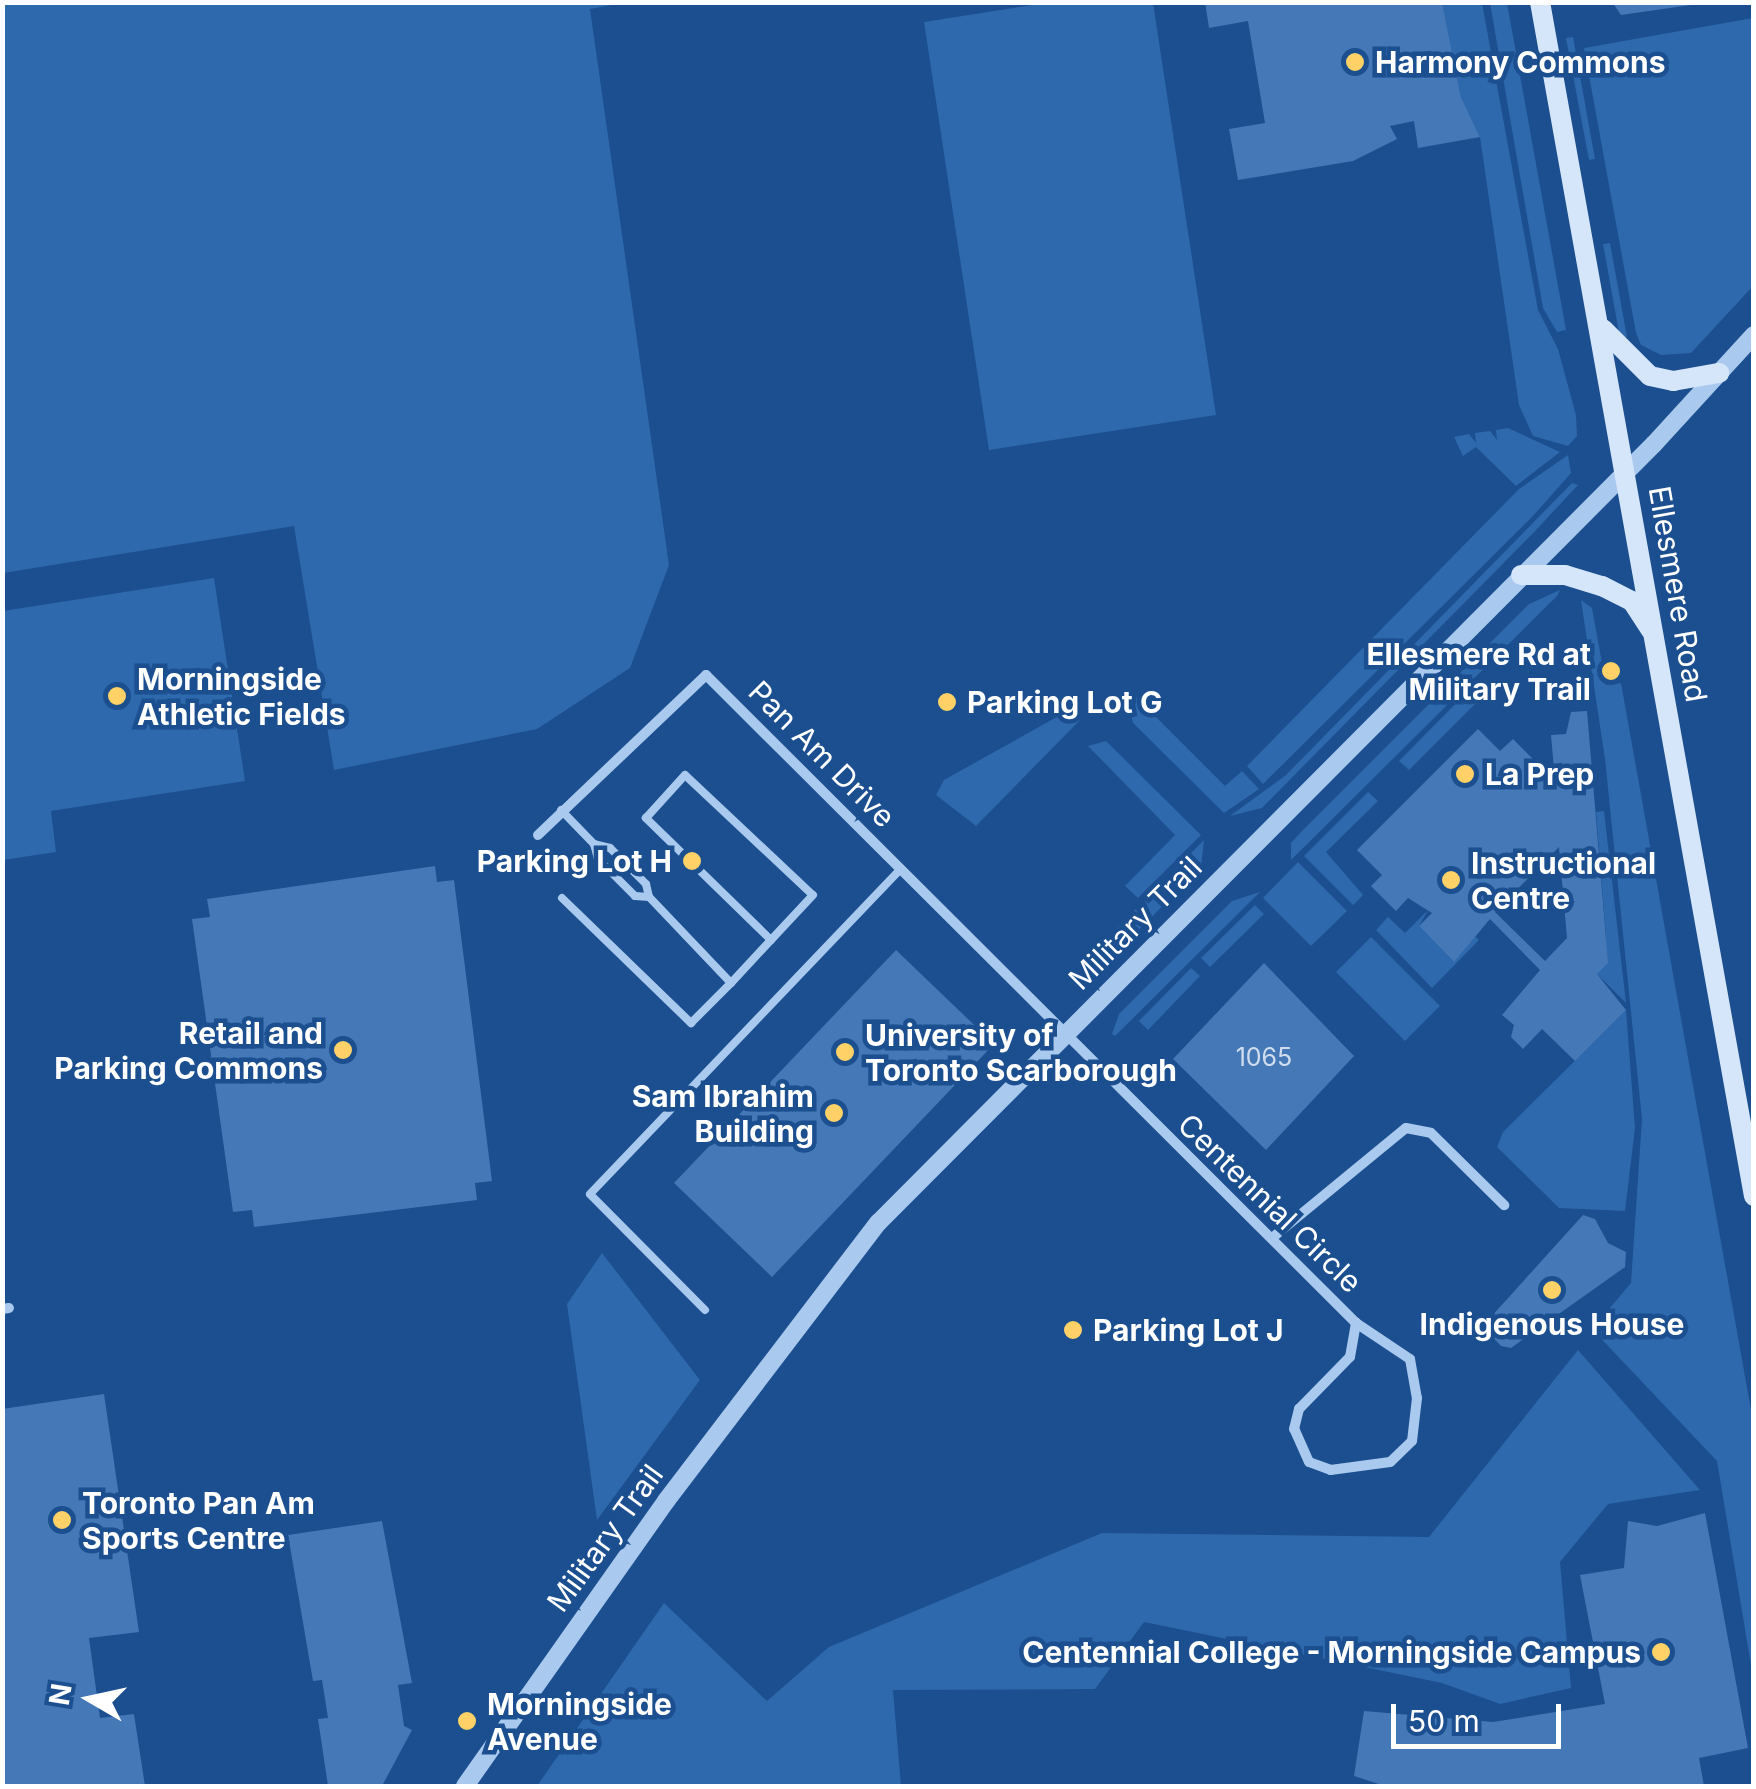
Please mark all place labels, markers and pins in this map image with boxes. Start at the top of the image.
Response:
place label: Harmony Commons [1375,44,1666,80]
marker: Harmony Commons [1344,51,1366,73]
place label: Ellesmere Rd at Military Trail [1366,636,1591,706]
marker: Ellesmere Rd at Military Trail [1600,660,1622,682]
place label: Morningside Athletic Fields [137,661,346,732]
place label: Parking Lot G [967,684,1162,720]
marker: Morningside Athletic Fields [106,685,128,707]
marker: Parking Lot G [936,691,958,713]
place label: La Prep [1485,756,1594,792]
marker: La Prep [1454,763,1476,785]
place label: Parking Lot H [477,843,672,879]
place label: Instructional Centre [1471,845,1656,916]
marker: Parking Lot H [681,850,703,872]
marker: Instructional Centre [1440,869,1462,891]
place label: Retail and Parking Commons [54,1015,323,1086]
place label: University of Toronto Scarborough [865,1017,1177,1088]
marker: Retail and Parking Commons [332,1039,354,1061]
marker: University of Toronto Scarborough [834,1041,856,1063]
place label: Sam Ibrahim Building [632,1078,814,1148]
marker: Sam Ibrahim Building [823,1102,845,1124]
marker: Indigenous House [1541,1279,1563,1301]
place label: Indigenous House [1420,1306,1684,1342]
place label: Parking Lot J [1093,1312,1283,1348]
marker: Parking Lot J [1062,1319,1084,1341]
place label: Toronto Pan Am Sports Centre [82,1485,315,1556]
marker: Toronto Pan Am Sports Centre [51,1509,73,1531]
place label: Centennial College - Morningside Campus [1022,1634,1641,1670]
marker: Centennial College - Morningside Campus [1650,1641,1672,1663]
place label: Morningside Avenue [487,1686,672,1756]
marker: Morningside Avenue [456,1710,478,1732]

